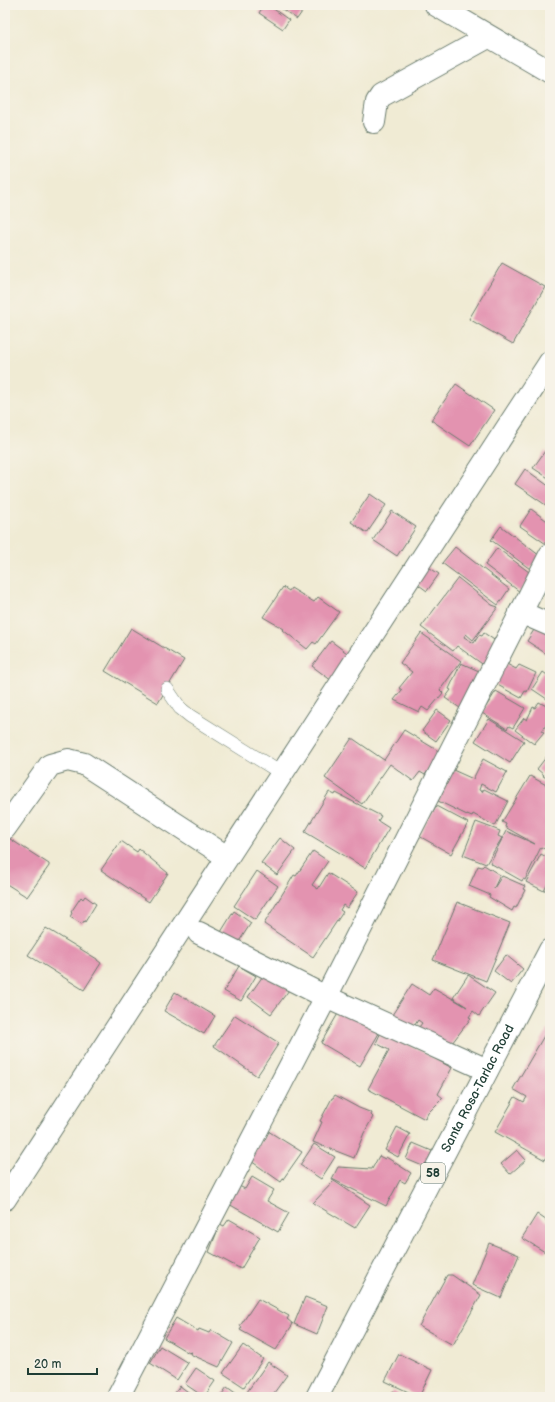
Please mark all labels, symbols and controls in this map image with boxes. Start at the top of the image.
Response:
street label: Santa Rosa-Tarlac Road [438,1022,518,1155]
road number: 58 [421,1163,445,1183]
scale bar [28,1350,97,1376]
text: 20 m [34,1357,61,1372]

